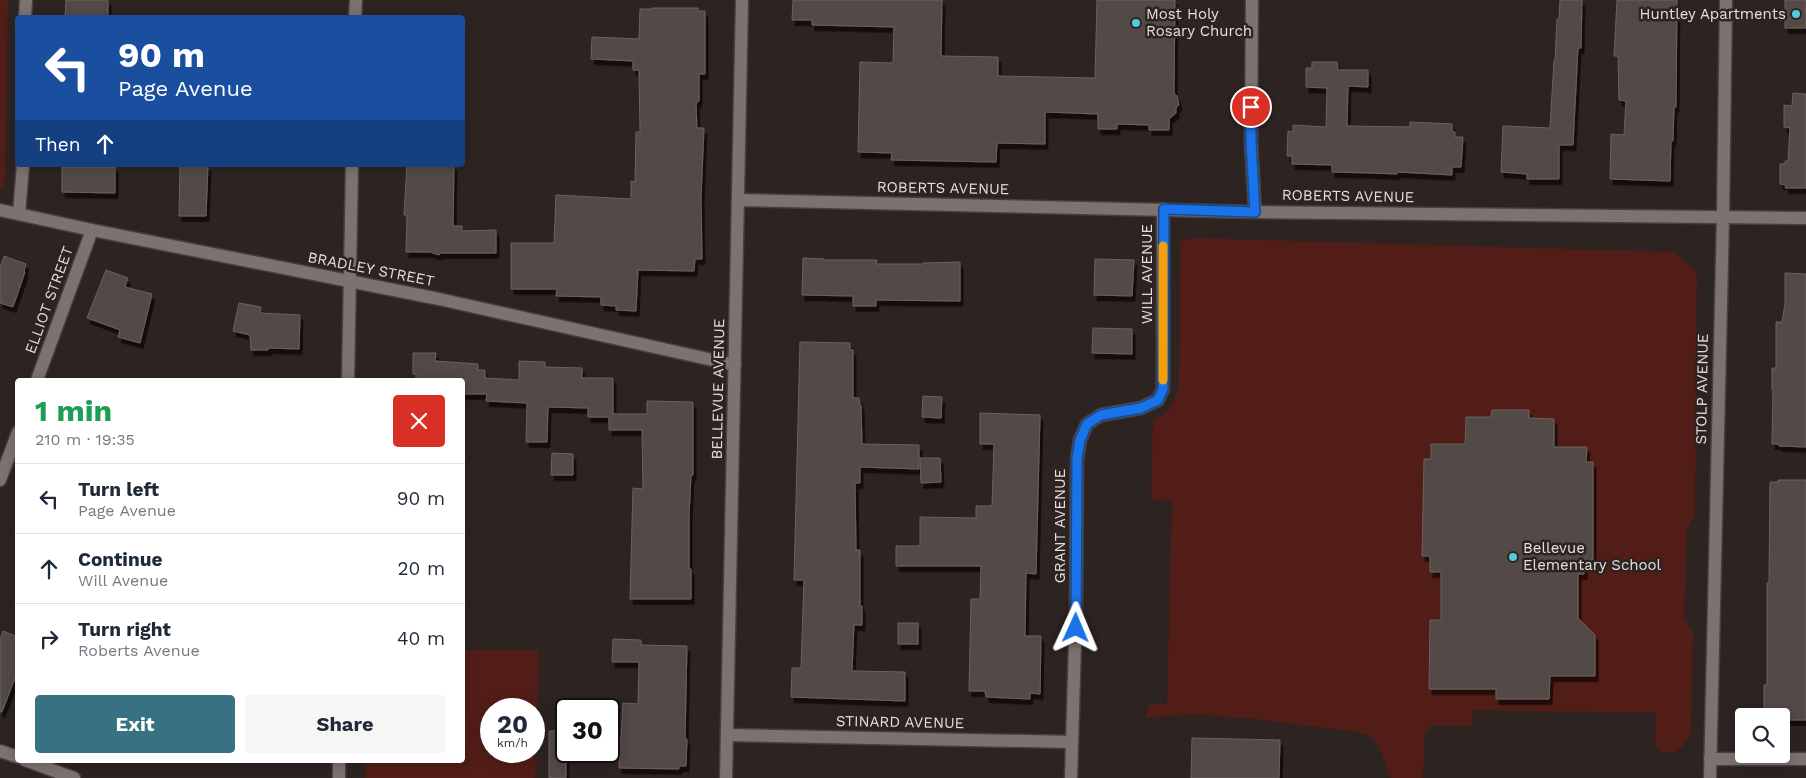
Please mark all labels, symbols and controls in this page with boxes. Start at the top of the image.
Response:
place label: Most Holy Rosary Church [1146,5,1252,40]
place label: Huntley Apartments [1640,5,1786,23]
marker: Huntley Apartments [1790,8,1802,20]
marker: Most Holy Rosary Church [1130,17,1142,29]
text: 90 m [118,34,205,76]
icon: left [35,35,100,100]
text: Page Avenue [118,76,253,101]
pin [1230,86,1272,128]
icon: arrive [1237,93,1265,121]
icon: ahead [91,130,119,158]
text: Then [35,133,81,156]
street label: ROBERTS AVENUE [877,178,1009,198]
street label: ROBERTS AVENUE [1282,186,1414,206]
street label: WILL AVENUE [1138,224,1156,324]
street label: ELLIOT STREET [21,244,77,356]
street label: BRADLEY STREET [306,248,436,290]
street label: BELLEVUE AVENUE [708,318,728,460]
street label: STOLP AVENUE [1692,333,1712,445]
text: 1 min [35,393,112,428]
button: close [393,395,445,447]
text: 210 m · 19:35 [35,430,135,449]
street label: GRANT AVENUE [1051,469,1069,583]
text: Turn left [78,478,159,501]
icon: left [35,485,63,513]
text: 90 m [397,487,445,510]
text: Page Avenue [78,501,176,520]
place label: Bellevue Elementary School [1523,539,1662,574]
text: Continue [78,548,162,571]
marker: Bellevue Elementary School [1507,551,1519,563]
icon: ahead [35,555,63,583]
text: 20 m [398,557,445,580]
text: Will Avenue [78,571,168,590]
position arrow [1049,601,1101,653]
text: Turn right [78,618,171,641]
icon: right [35,625,63,653]
text: 40 m [397,627,445,650]
text: Roberts Avenue [78,641,200,660]
button: Exit [35,695,235,753]
button: Share [245,695,445,753]
speed limit sign: 30 [555,698,620,763]
map controls [1735,708,1790,763]
button: search [1735,708,1790,763]
text: 20 [497,710,528,739]
street label: STINARD AVENUE [836,712,964,732]
text: km/h [497,736,528,750]

